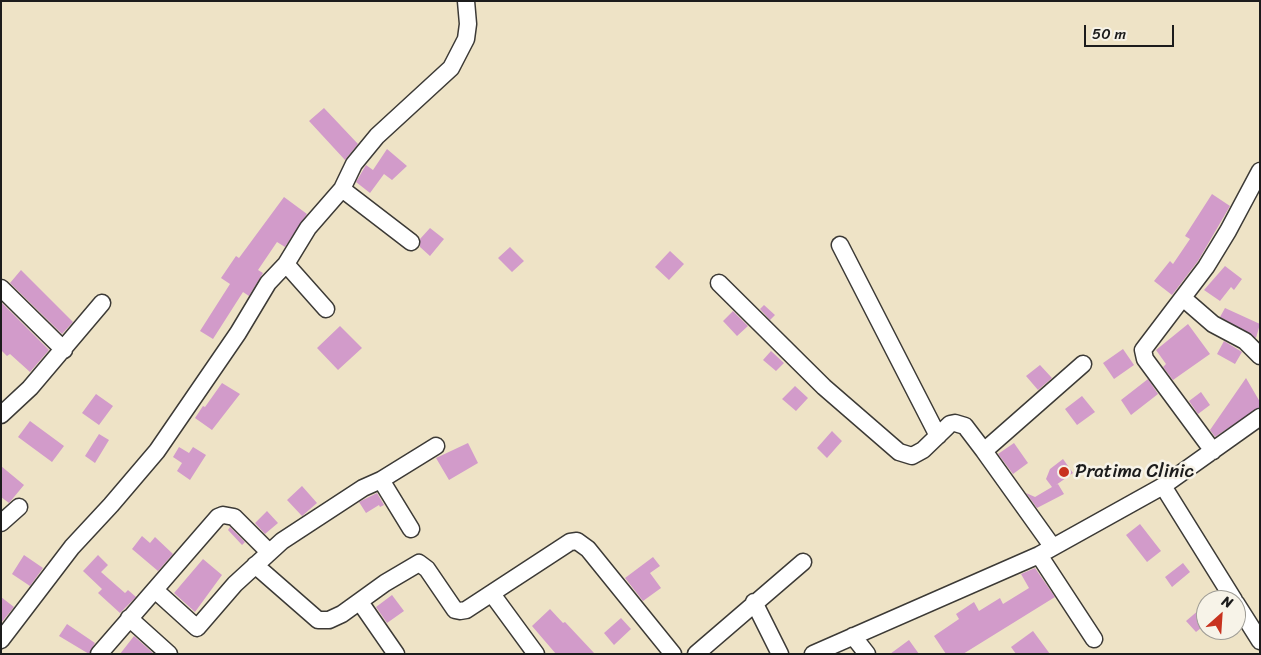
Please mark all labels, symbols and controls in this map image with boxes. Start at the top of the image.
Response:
scale bar [1086,15,1176,47]
text: 50 m [1092,21,1126,47]
place label: Pratima Clinic [1075,461,1194,483]
marker: Pratima Clinic [1057,465,1071,479]
text: N [1218,589,1237,615]
north arrow [1196,590,1246,640]

